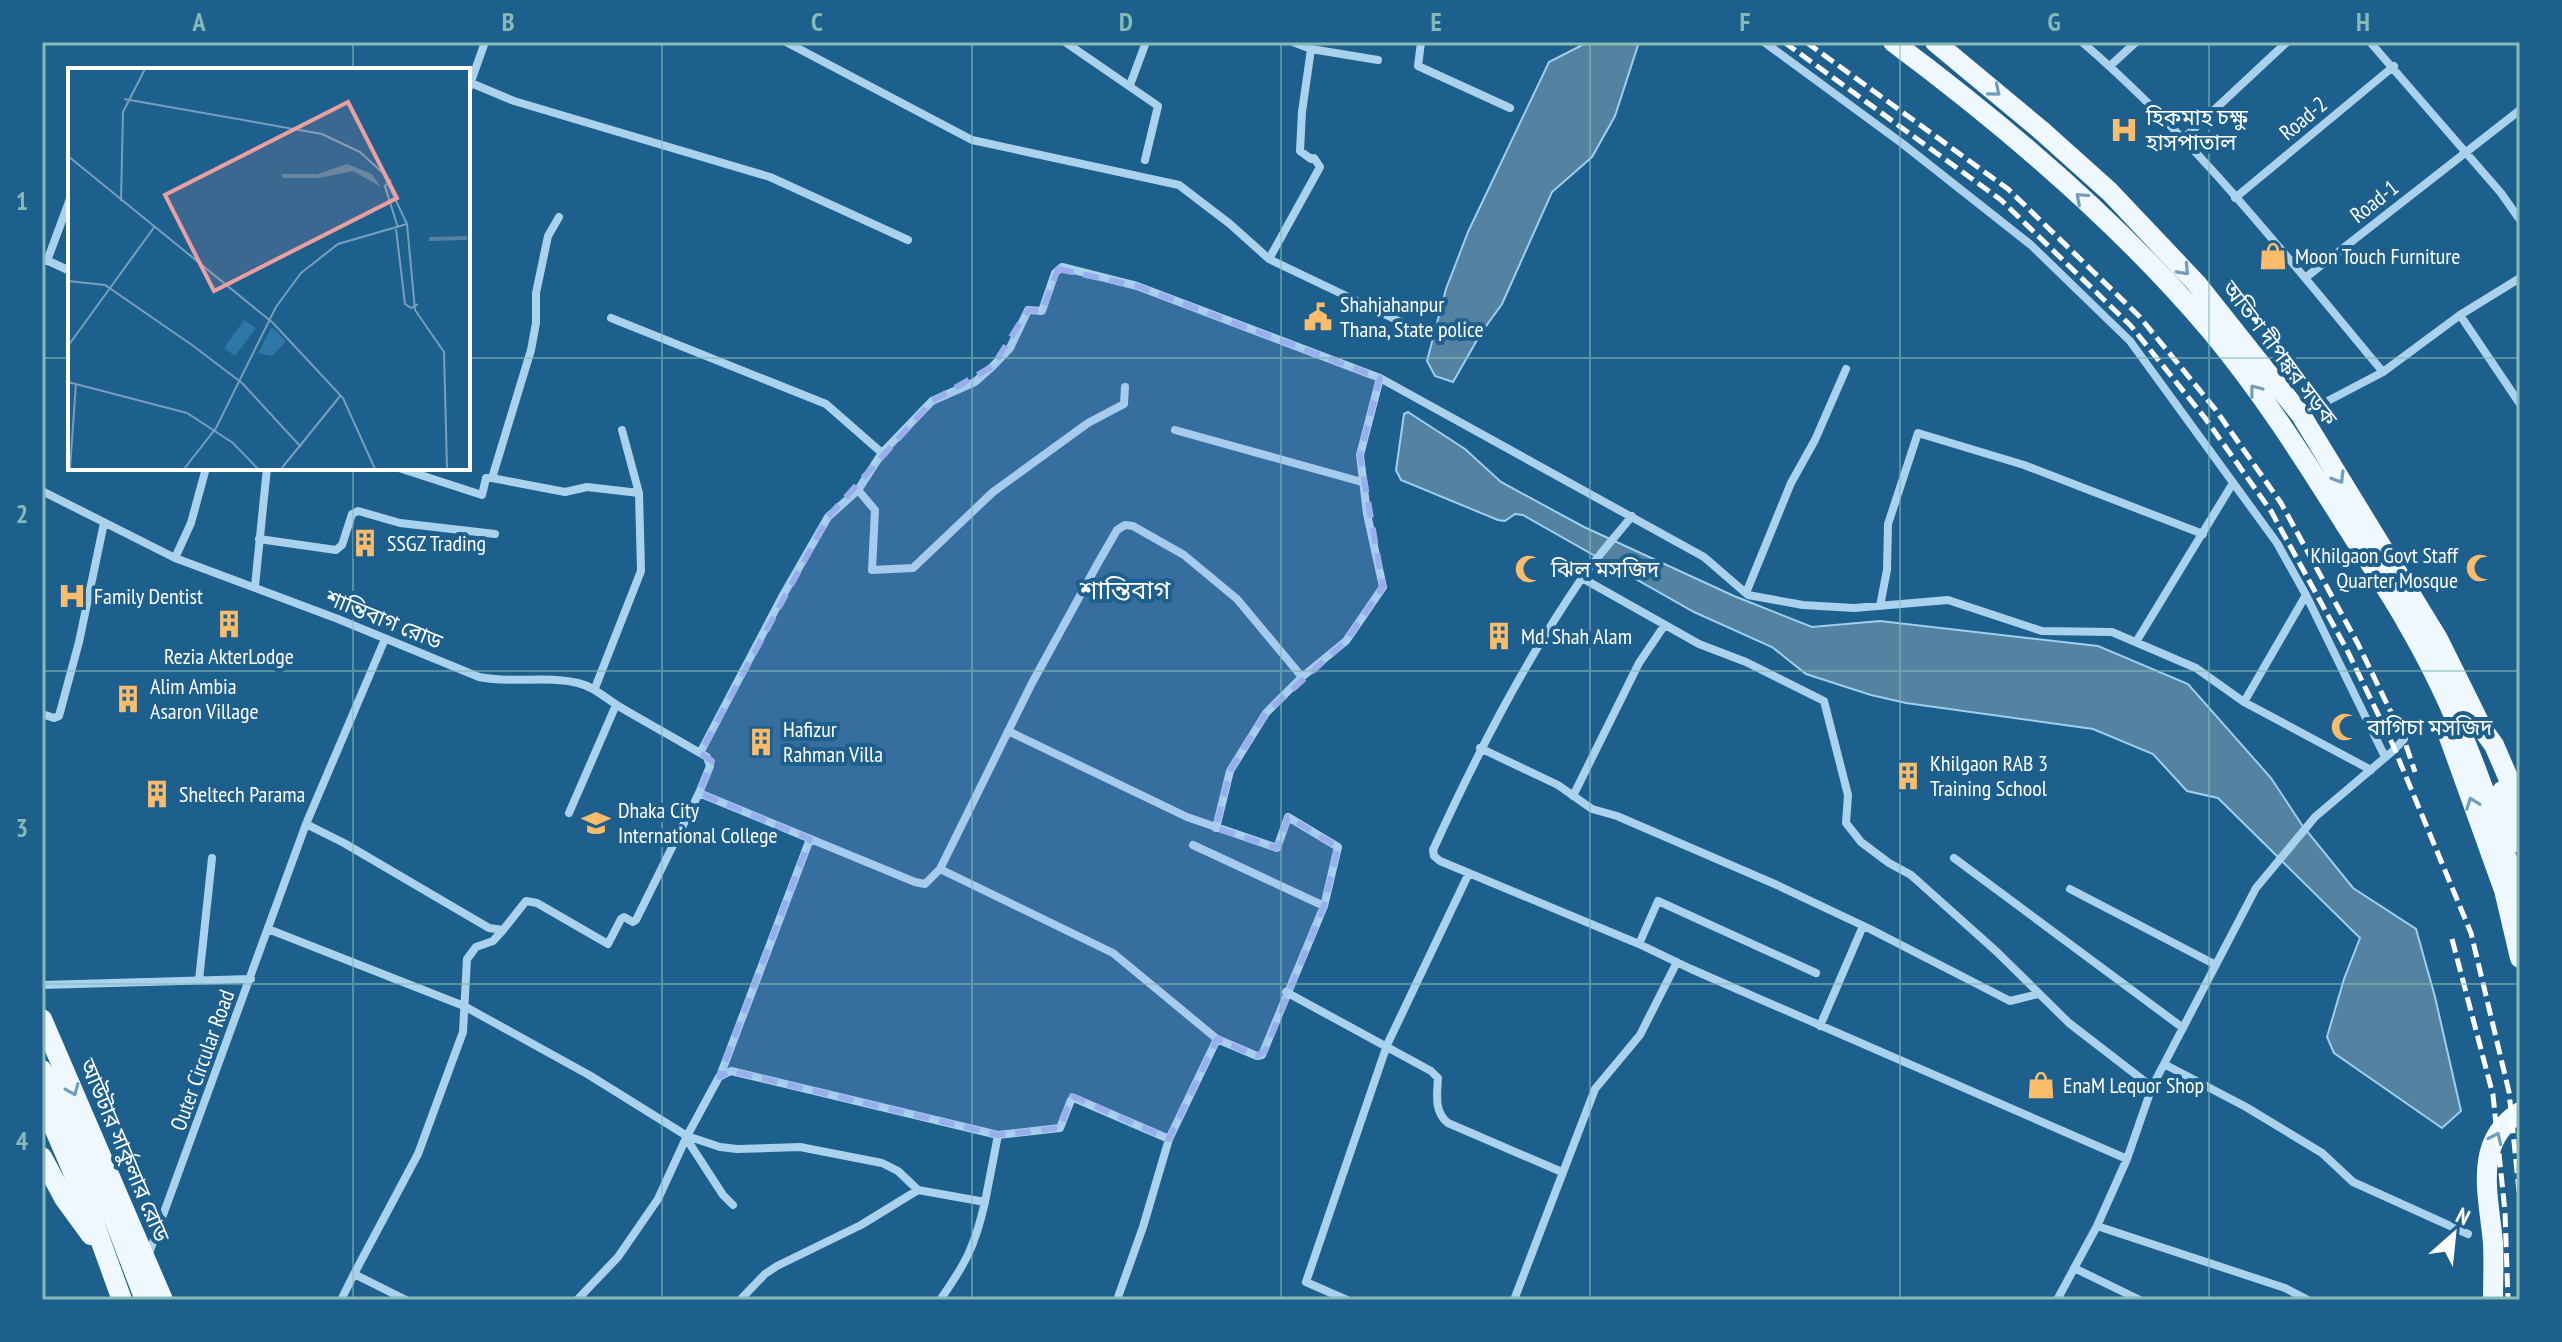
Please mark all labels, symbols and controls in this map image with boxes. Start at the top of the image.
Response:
text: A [191,5,206,38]
text: B [502,5,515,38]
text: C [811,5,823,38]
text: D [1119,5,1133,38]
text: E [1430,5,1442,38]
text: F [1740,5,1751,38]
text: G [2047,5,2061,38]
text: H [2356,5,2370,38]
inset map [68,68,470,470]
one-way arrow [1986,81,2001,96]
street label: Road-2 [2273,90,2333,146]
place label: হিকমাহ চক্ষু হাসপাতাল [2145,103,2249,156]
hospital icon: হিকমাহ চক্ষু হাসপাতাল [2109,115,2139,145]
street label: Road-1 [2344,173,2404,229]
text: 1 [16,184,28,217]
one-way arrow [2075,193,2090,207]
shop icon: Moon Touch Furniture [2258,241,2288,271]
place label: Moon Touch Furniture [2295,242,2460,270]
one-way arrow [2175,261,2189,275]
street label: অতিশ দীপঙ্কর সড়ক [2216,274,2344,431]
place label: Shahjahanpur Thana, State police [1340,290,1484,343]
public building icon: Shahjahanpur Thana, State police [1303,302,1333,332]
one-way arrow [2250,384,2264,398]
one-way arrow [2330,469,2345,484]
text: 2 [16,497,28,530]
building icon: SSGZ Trading [350,528,380,558]
place label: SSGZ Trading [387,529,486,557]
place label: Khilgaon Govt Staff Quarter Mosque [2311,541,2459,594]
mosque icon: Khilgaon Govt Staff Quarter Mosque [2465,553,2495,583]
mosque icon: ঝিল মসজিদ [1514,554,1544,584]
place label: ঝিল মসজিদ [1550,555,1660,583]
district label: শান্তিবাগ [1079,573,1171,606]
hospital icon: Family Dentist [57,581,87,611]
place label: Family Dentist [94,582,203,610]
street label: শান্তিবাগ রোড [320,582,447,655]
building icon: Rezia AkterLodge [214,609,244,639]
building icon: Md. Shah Alam [1484,621,1514,651]
place label: Md. Shah Alam [1521,622,1632,650]
place label: Rezia AkterLodge [164,642,294,670]
place label: Alim Ambia Asaron Village [150,672,259,725]
building icon: Alim Ambia Asaron Village [113,684,143,714]
mosque icon: বাগিচা মসজিদ [2330,712,2360,742]
place label: বাগিচা মসজিদ [2366,713,2493,741]
place label: Hafizur Rahman Villa [783,715,883,768]
building icon: Hafizur Rahman Villa [746,727,776,757]
place label: Khilgaon RAB 3 Training School [1930,749,2048,802]
building icon: Khilgaon RAB 3 Training School [1893,761,1923,791]
building icon: Sheltech Parama [142,779,172,809]
place label: Sheltech Parama [179,780,305,808]
place label: Dhaka City International College [618,796,778,849]
one-way arrow [2466,797,2482,811]
school or university icon: Dhaka City International College [581,808,611,838]
text: 3 [16,811,28,844]
street label: Outer Circular Road [164,986,240,1134]
street label: আউটার সার্কুলার রোড [73,1053,176,1246]
shop icon: EnaM Lequor Shop [2026,1070,2056,1100]
place label: EnaM Lequor Shop [2063,1071,2204,1099]
one-way arrow [64,1082,80,1096]
text: 4 [16,1124,29,1157]
one-way arrow [2486,1132,2502,1147]
north arrow [2414,1194,2494,1274]
text: N [2451,1201,2475,1231]

